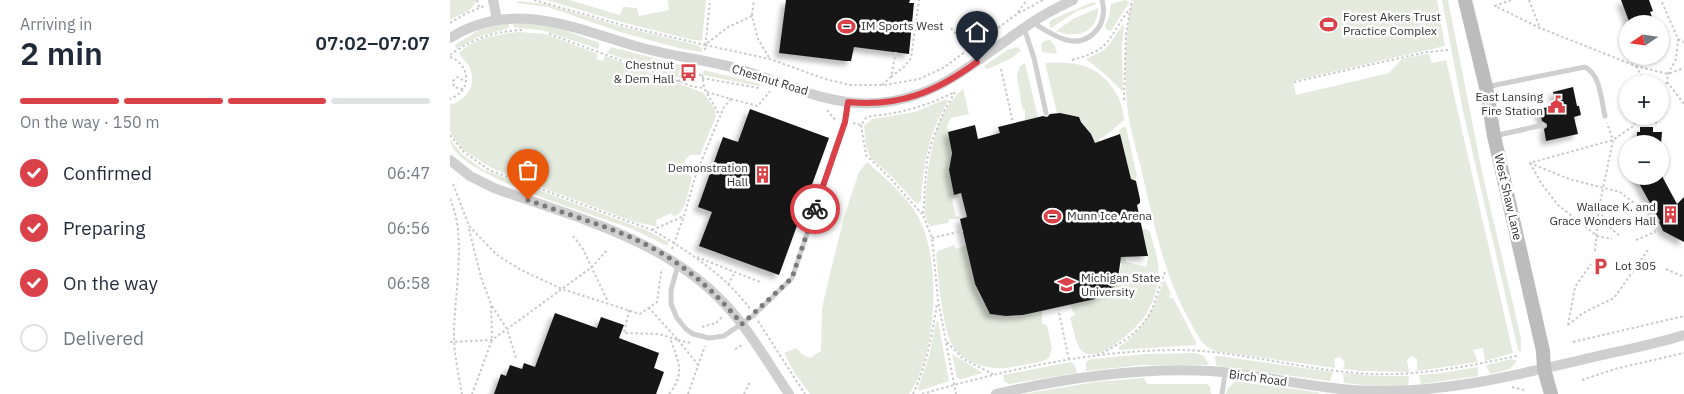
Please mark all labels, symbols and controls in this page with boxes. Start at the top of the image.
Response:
place label: Forest Akers Trust Practice Complex [1343,9,1441,38]
pin [956,11,998,62]
text: Arriving in [20,14,92,34]
sports icon: Forest Akers Trust Practice Complex [1319,14,1339,34]
north arrow [1619,15,1669,65]
map controls [1619,15,1669,185]
sports icon: IM Sports West [837,16,857,36]
place label: IM Sports West [861,18,943,33]
icon: home [963,18,991,46]
text: 07:02–07:07 [316,31,430,55]
text: 2 min [20,32,103,74]
place label: Chestnut & Dem Hall [614,57,674,86]
street label: Chestnut Road [730,61,810,98]
bus stop icon: Chestnut & Dem Hall [678,62,698,82]
button: + [1619,75,1669,125]
place label: East Lansing Fire Station [1476,89,1544,118]
public building icon: East Lansing Fire Station [1547,94,1567,114]
text: On the way · 150 m [20,112,159,132]
button: − [1619,135,1669,185]
pin [507,149,549,200]
street label: West Shaw Lane [1491,152,1526,242]
icon: bag [514,156,542,184]
icon: check [20,159,48,187]
place label: Demonstration Hall [668,160,748,189]
text: Confirmed [63,161,152,185]
text: 06:47 [387,163,430,183]
building icon: Demonstration Hall [752,165,772,185]
courier [790,184,840,234]
icon: bike [801,195,829,223]
place label: Wallace K. and Grace Wonders Hall [1549,199,1656,228]
building icon: Wallace K. and Grace Wonders Hall [1660,204,1680,224]
sports icon: Munn Ice Arena [1043,206,1063,226]
place label: Munn Ice Arena [1067,208,1153,223]
icon: check [20,214,48,242]
text: Preparing [63,216,145,240]
text: 06:56 [387,218,430,238]
parking icon: Lot 305 [1591,256,1611,276]
place label: Lot 305 [1615,258,1656,273]
icon: check [20,269,48,297]
place label: Michigan State University [1081,270,1161,299]
text: On the way [63,271,158,295]
text: 06:58 [387,273,430,293]
school or university icon: Michigan State University [1057,275,1077,295]
text: Delivered [63,326,144,350]
street label: Birch Road [1228,366,1288,389]

